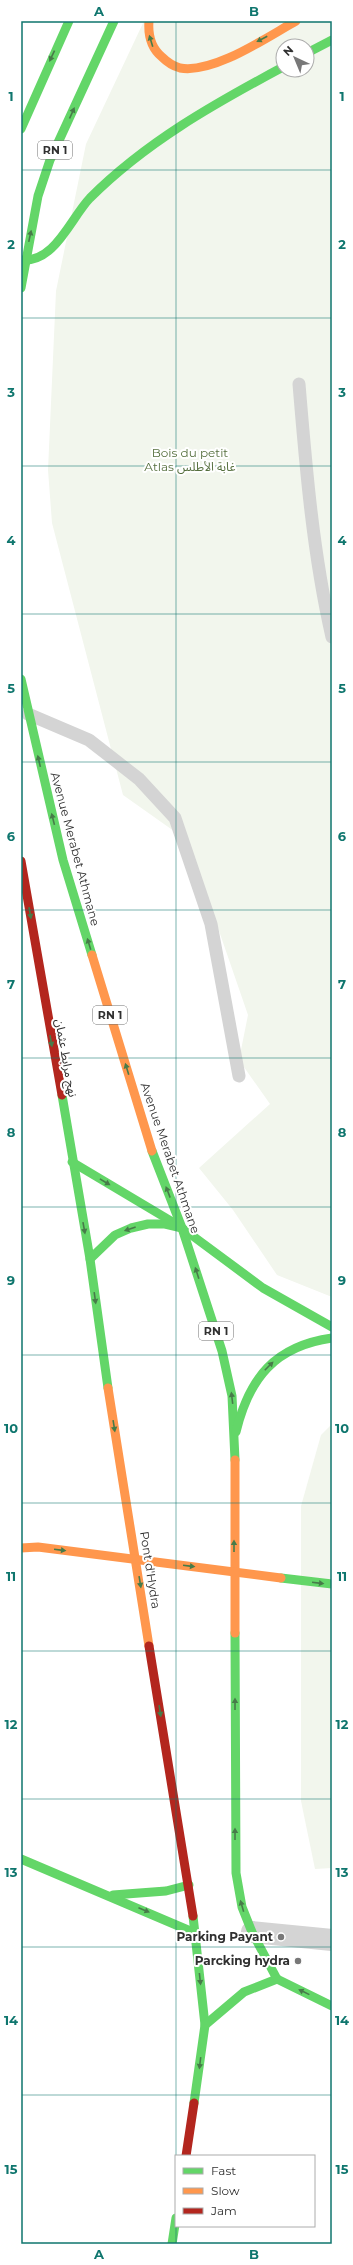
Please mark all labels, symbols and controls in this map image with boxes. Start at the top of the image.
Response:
text: A [93,3,105,19]
text: B [249,3,259,19]
one-way arrow [148,34,154,46]
one-way arrow [256,36,267,43]
north arrow [275,38,315,78]
text: N [280,43,296,59]
one-way arrow [49,51,55,63]
text: 1 [8,88,14,104]
text: 1 [339,88,345,104]
one-way arrow [69,108,75,119]
road number: RN 1 [38,141,72,159]
one-way arrow [28,230,34,242]
text: 2 [7,236,15,252]
text: 2 [338,236,346,252]
text: 3 [6,384,15,400]
text: 3 [337,384,346,400]
park label: Bois du petit Atlas غابة الأطلس [144,445,236,474]
text: 4 [7,532,16,548]
text: 4 [338,532,347,548]
text: 5 [7,680,15,696]
text: 5 [338,680,346,696]
one-way arrow [35,754,41,767]
street label: Avenue Merabet Athmane [48,770,103,927]
one-way arrow [50,813,56,825]
text: 6 [7,828,16,844]
text: 6 [338,828,347,844]
one-way arrow [27,907,33,919]
one-way arrow [86,938,92,950]
text: 7 [7,976,15,992]
text: 7 [338,976,346,992]
road number: RN 1 [93,1006,127,1024]
street label: نهج مرابط عثمان [50,1018,81,1099]
one-way arrow [48,1035,54,1047]
one-way arrow [124,1062,130,1074]
street label: Avenue Merabet Athmane [138,1080,203,1235]
text: 8 [7,1124,16,1140]
text: 8 [338,1124,347,1140]
one-way arrow [100,1178,110,1186]
one-way arrow [165,1185,171,1197]
one-way arrow [81,1222,87,1234]
one-way arrow [124,1226,136,1232]
one-way arrow [194,1267,200,1279]
text: 9 [7,1272,15,1288]
text: 9 [338,1272,346,1288]
one-way arrow [92,1292,98,1304]
road number: RN 1 [199,1322,233,1340]
one-way arrow [264,1361,274,1371]
one-way arrow [229,1392,235,1404]
text: 10 [4,1420,18,1436]
one-way arrow [111,1420,117,1432]
text: 10 [335,1420,349,1436]
street label: Pont d'Hydra [137,1530,164,1610]
one-way arrow [231,1539,237,1552]
one-way arrow [54,1547,66,1553]
one-way arrow [183,1563,195,1570]
text: 11 [6,1568,16,1584]
text: 11 [337,1568,347,1584]
one-way arrow [137,1576,143,1588]
one-way arrow [312,1580,324,1586]
one-way arrow [232,1697,238,1710]
one-way arrow [158,1704,164,1717]
text: 12 [5,1716,18,1732]
text: 12 [336,1716,349,1732]
one-way arrow [232,1828,239,1840]
text: 13 [5,1864,18,1880]
text: 13 [336,1864,349,1880]
one-way arrow [239,1900,245,1912]
one-way arrow [138,1907,149,1913]
place label: Parking Payant [177,1929,274,1944]
marker: Parking Payant [276,1932,286,1942]
place label: Parcking hydra [195,1953,290,1968]
marker: Parcking hydra [293,1956,303,1966]
one-way arrow [197,1973,203,1985]
one-way arrow [299,1989,310,1995]
text: 14 [4,2012,18,2028]
text: 14 [335,2012,349,2028]
one-way arrow [197,2057,203,2069]
legend [175,2155,315,2227]
text: 15 [5,2161,18,2177]
text: 15 [336,2161,349,2177]
text: Fast [211,2163,236,2178]
text: Slow [211,2183,240,2198]
text: Jam [210,2203,237,2218]
text: A [93,2246,105,2262]
text: B [249,2246,259,2262]

